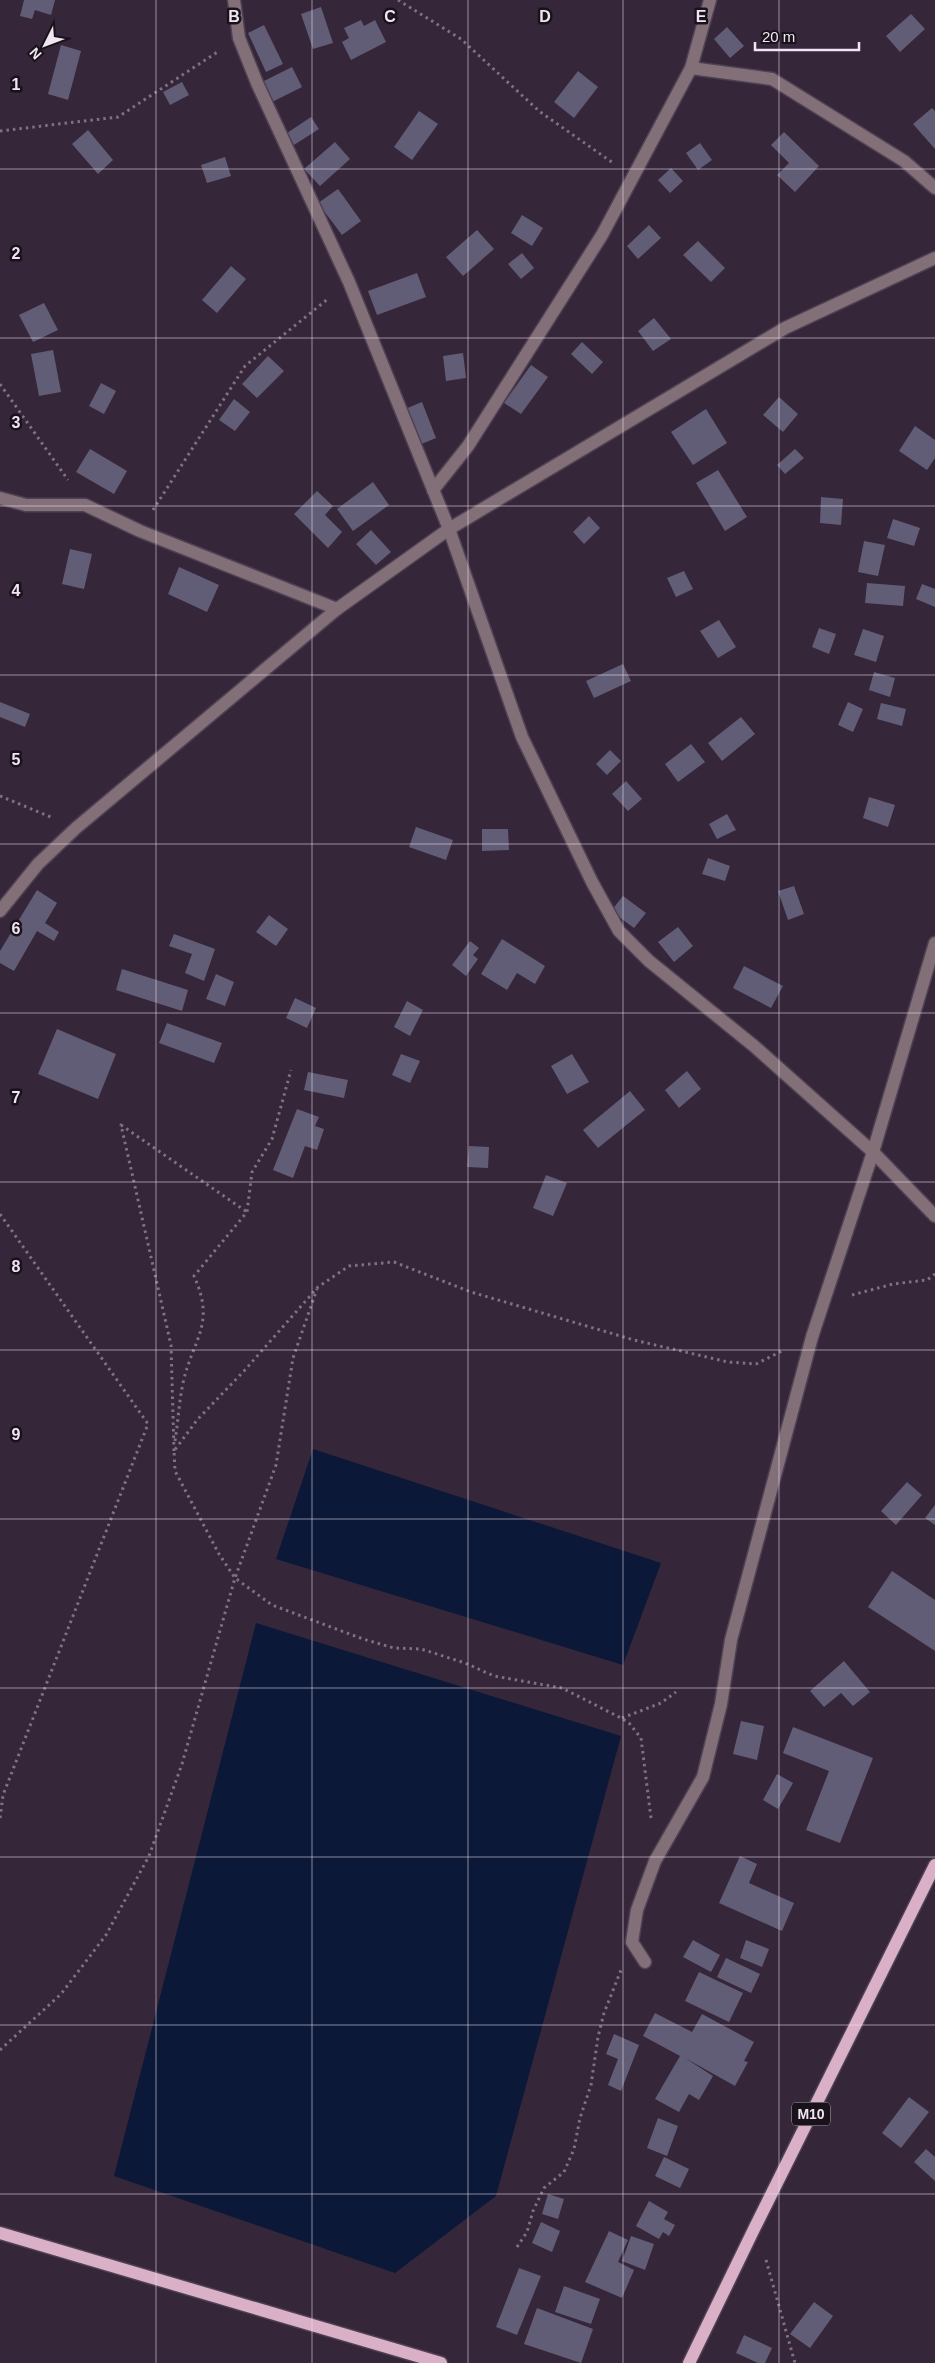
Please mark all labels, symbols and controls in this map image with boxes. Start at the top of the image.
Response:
text: B [228,8,240,25]
text: C [384,8,396,25]
text: D [539,8,551,25]
text: E [696,8,707,25]
north arrow [20,20,70,70]
scale bar [755,20,859,52]
text: 20 m [762,28,795,45]
text: N [26,45,45,63]
text: 1 [12,76,21,93]
text: 2 [12,245,21,262]
text: 3 [12,414,21,431]
text: 4 [12,582,21,599]
text: 5 [12,751,21,768]
text: 6 [12,920,21,937]
text: 7 [12,1089,21,1106]
text: 8 [12,1258,21,1275]
text: 9 [12,1426,21,1443]
road number: M10 [792,2102,830,2126]

